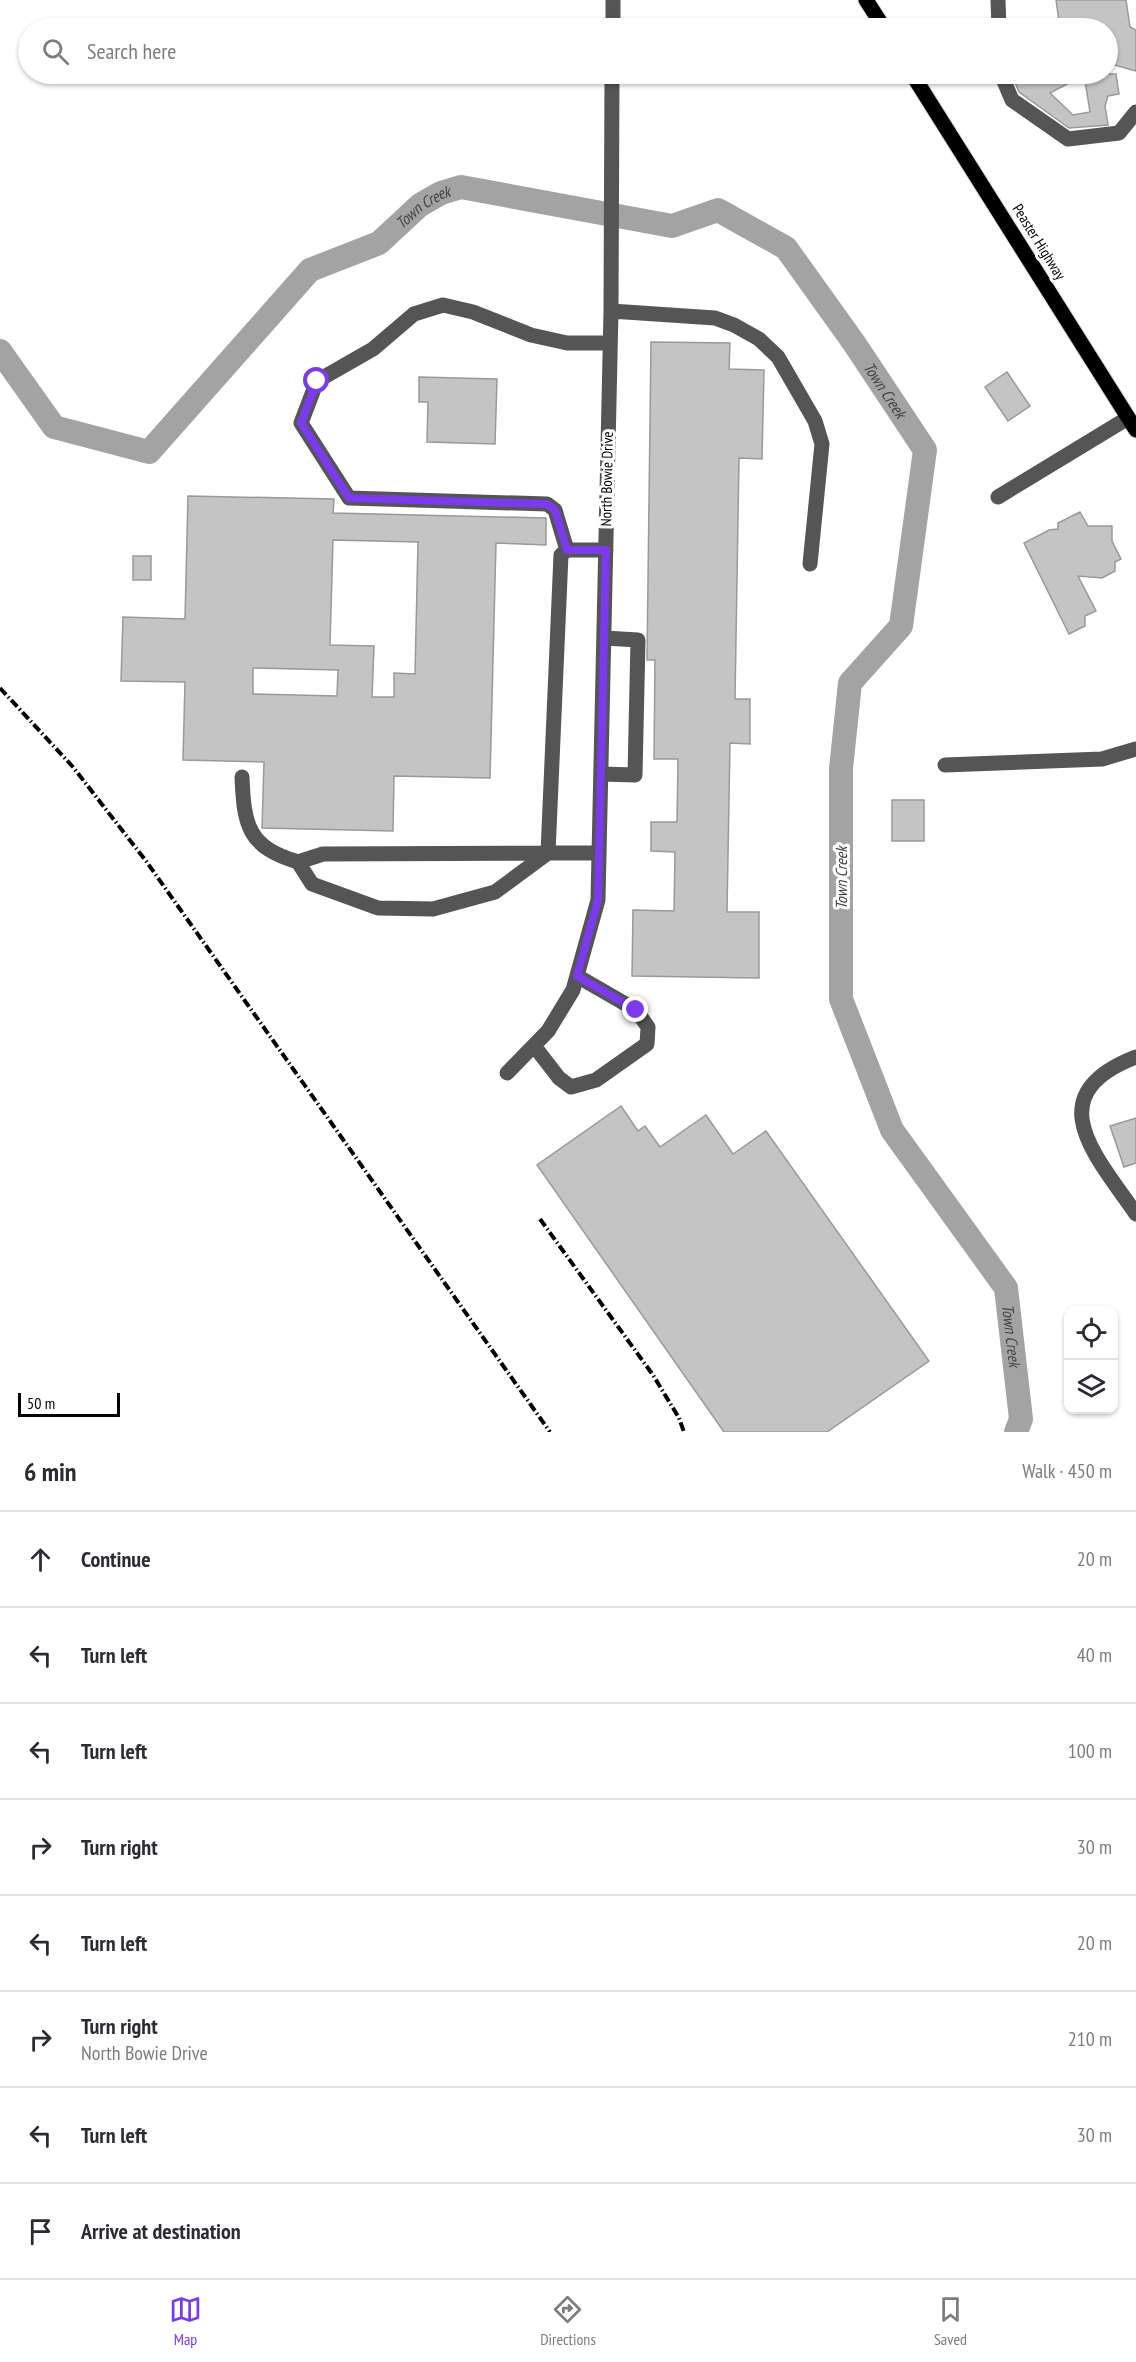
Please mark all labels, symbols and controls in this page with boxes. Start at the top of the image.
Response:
search box [18,18,1118,84]
icon: search [39,35,72,68]
text: Search here [87,37,176,65]
water label: Town Creek [391,180,454,233]
street label: Peaster Highway [1009,200,1070,284]
water label: Town Creek [859,358,912,423]
route start [303,367,329,393]
street label: North Bowie Drive [596,431,617,527]
water label: Town Creek [831,845,851,909]
route end [622,996,648,1022]
water label: Town Creek [998,1303,1025,1370]
map controls [1064,1306,1118,1414]
button: locate [1064,1306,1118,1360]
button: layers [1064,1360,1118,1414]
scale bar [18,1390,120,1418]
text: 50 m [27,1393,55,1413]
text: 6 min [24,1455,77,1488]
text: Walk · 450 m [1022,1458,1112,1484]
icon: ahead [24,1543,57,1576]
text: Continue [81,1545,151,1573]
text: 20 m [1077,1546,1112,1572]
icon: left [24,1639,57,1672]
text: Turn left [81,1641,147,1669]
text: 40 m [1077,1642,1112,1668]
icon: left [24,1735,57,1768]
text: Turn left [81,1737,147,1765]
text: 100 m [1068,1738,1112,1764]
icon: right [24,1831,57,1864]
text: Turn right [81,1833,158,1861]
text: 30 m [1077,1834,1112,1860]
icon: left [24,1927,57,1960]
text: Turn left [81,1929,147,1957]
text: 20 m [1077,1930,1112,1956]
text: Turn right [81,2012,158,2040]
icon: right [24,2023,57,2056]
text: 210 m [1068,2026,1112,2052]
text: North Bowie Drive [81,2040,208,2066]
icon: left [24,2119,57,2152]
text: Turn left [81,2121,147,2149]
text: 30 m [1077,2122,1112,2148]
icon: arrive [24,2215,57,2248]
text: Arrive at destination [81,2217,241,2245]
tab: Map [169,2293,202,2349]
tab: Directions [540,2293,596,2349]
tab: Saved [934,2293,967,2349]

